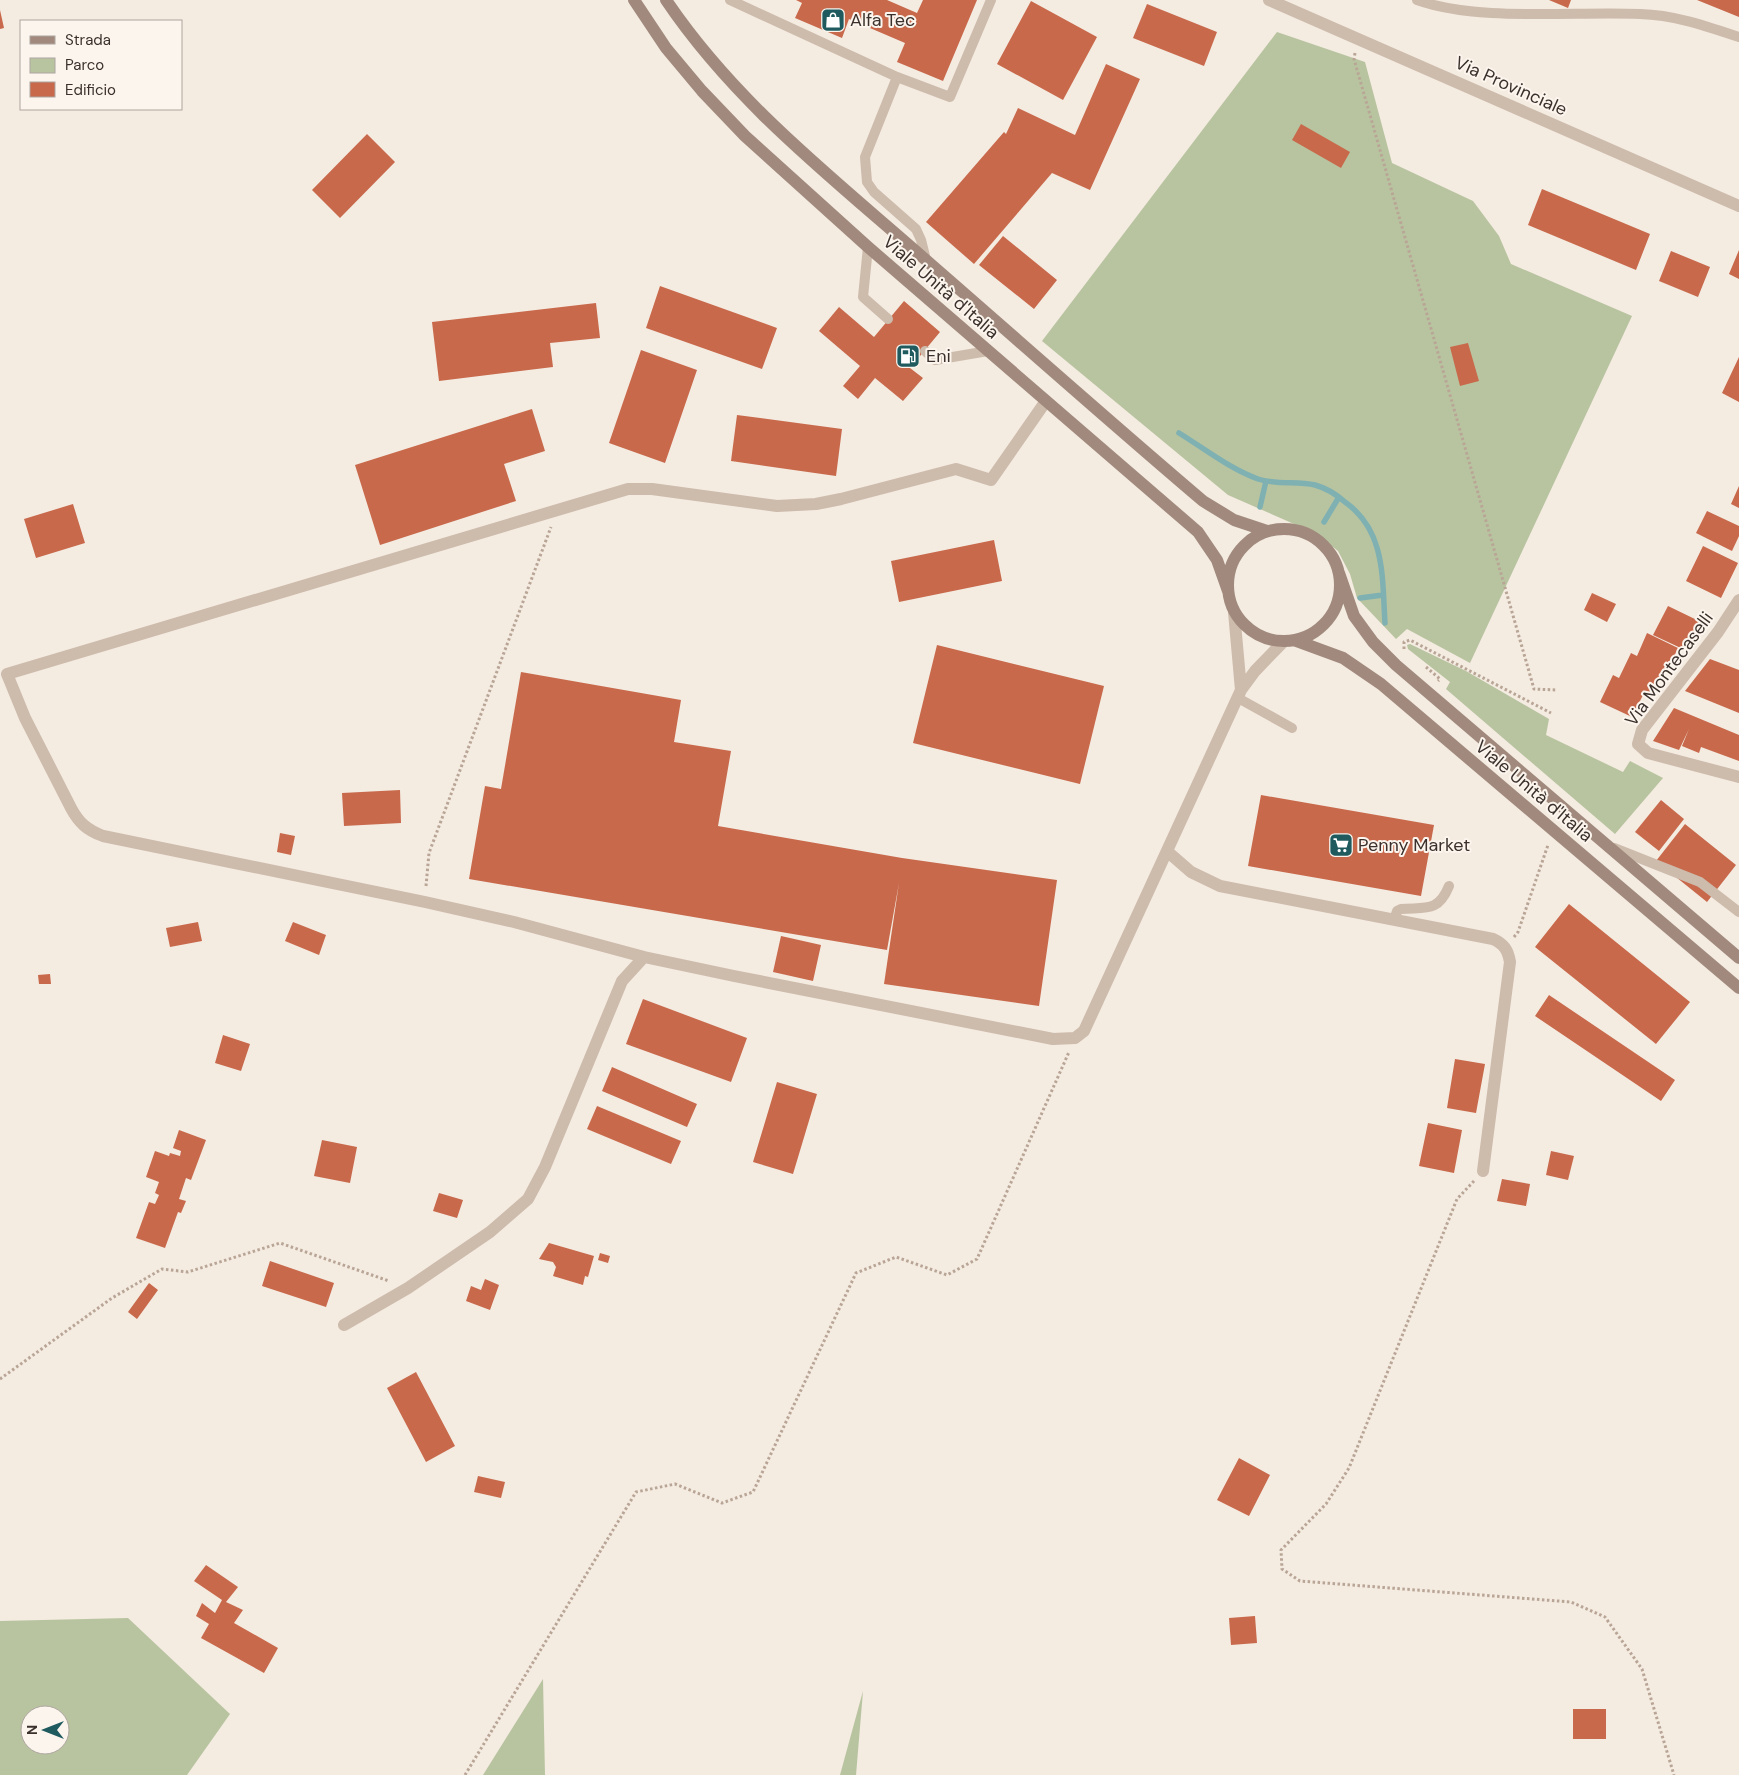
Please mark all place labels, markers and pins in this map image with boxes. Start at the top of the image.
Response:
shop icon: Alfa Tec [820,7,846,33]
place label: Alfa Tec [850,8,915,32]
fuel station icon: Eni [895,343,921,369]
place label: Eni [926,344,951,368]
supermarket icon: Penny Market [1328,832,1354,858]
place label: Penny Market [1358,833,1470,857]

